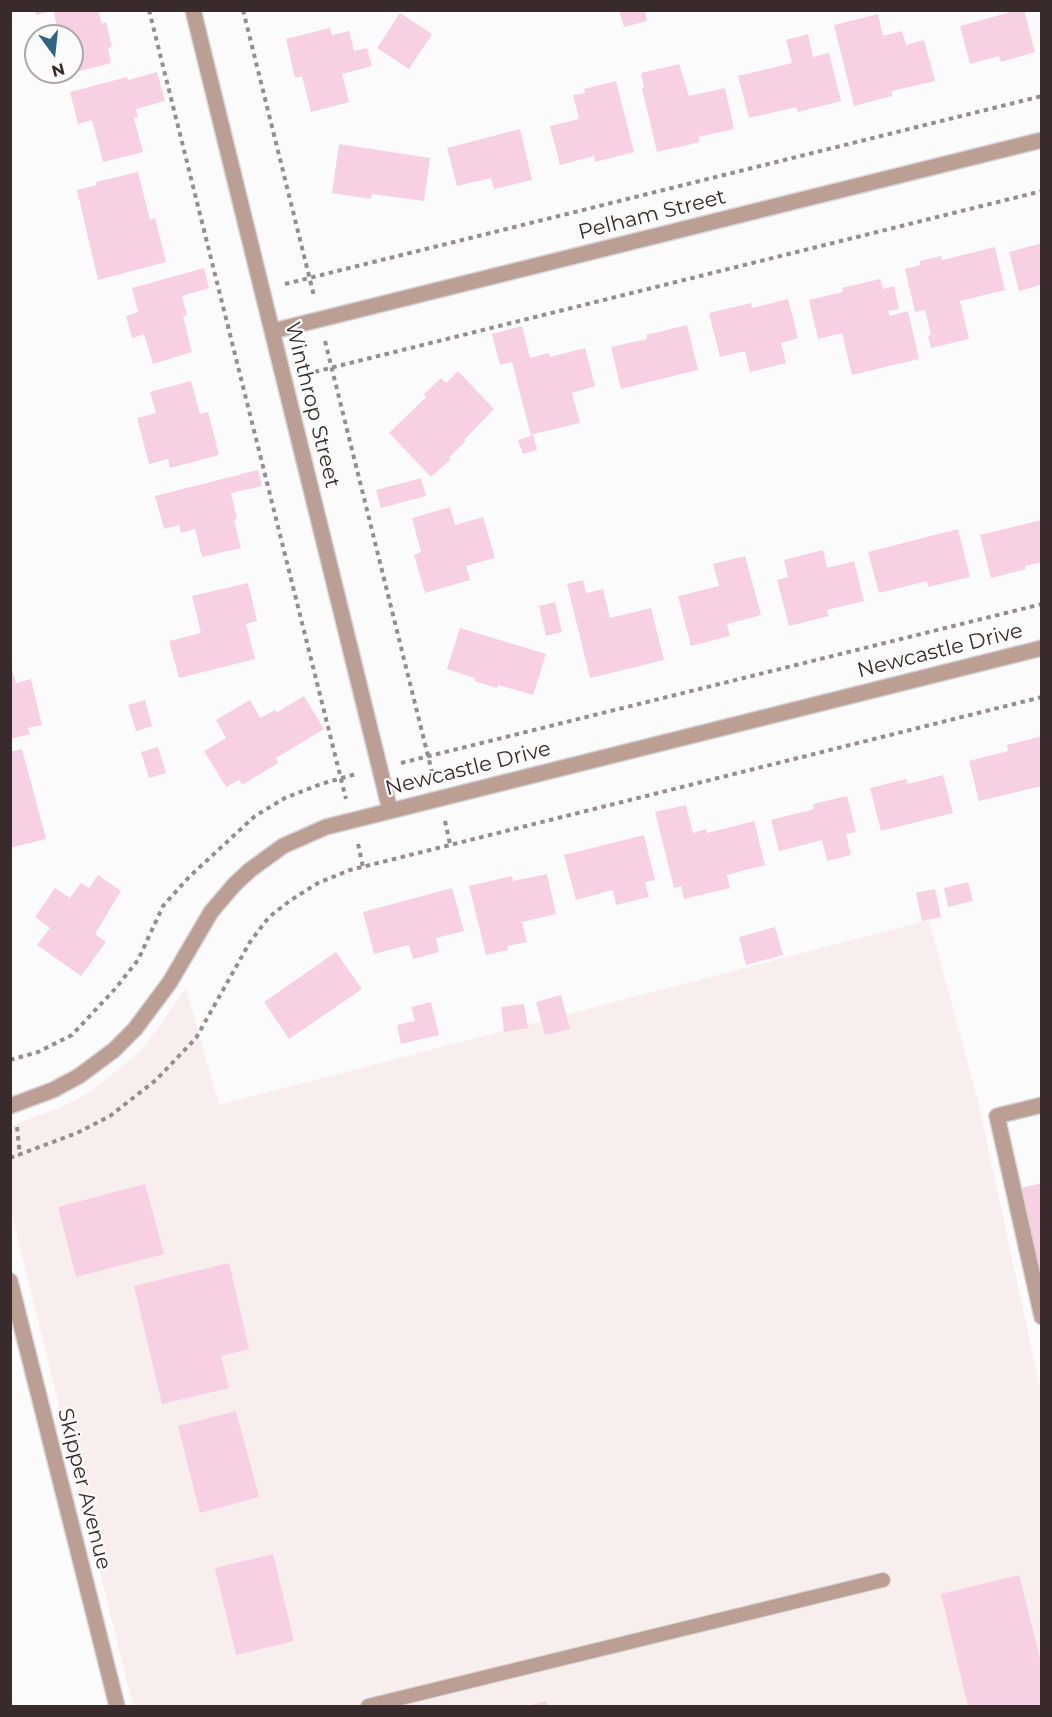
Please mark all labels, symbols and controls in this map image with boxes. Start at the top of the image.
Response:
north arrow [24,24,84,84]
text: N [50,59,67,81]
street label: Pelham Street [576,185,728,245]
street label: Winthrop Street [279,319,345,491]
street label: Newcastle Drive [855,618,1025,684]
street label: Newcastle Drive [383,736,553,802]
street label: Skipper Avenue [52,1406,116,1572]

